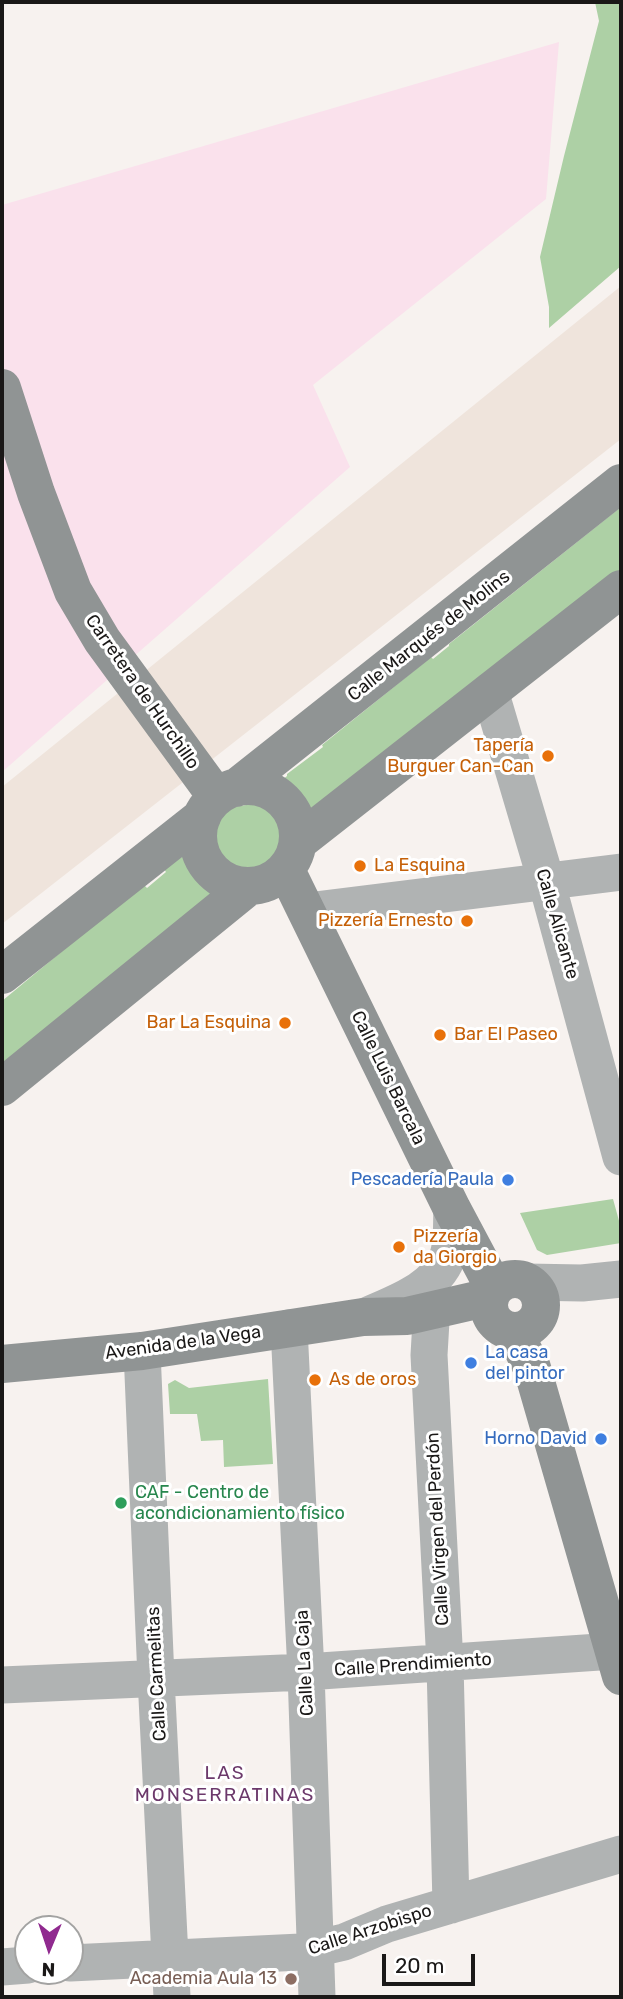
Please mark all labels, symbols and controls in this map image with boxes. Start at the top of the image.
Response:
street label: Calle Marqués de Molins [344,566,514,706]
street label: Carretera de Hurchillo [81,611,203,773]
place label: Tapería Burguer Can-Can [387,735,534,778]
marker: Tapería Burguer Can-Can [540,748,556,764]
place label: La Esquina [374,855,465,877]
marker: La Esquina [352,858,368,874]
street label: Calle Alicante [531,866,583,982]
place label: Pizzería Ernesto [318,910,453,932]
marker: Pizzería Ernesto [459,913,475,929]
street label: Calle Luis Barcala [346,1007,430,1149]
place label: Bar La Esquina [146,1012,271,1034]
marker: Bar La Esquina [277,1015,293,1031]
place label: Bar El Paseo [454,1024,558,1046]
marker: Bar El Paseo [432,1027,448,1043]
place label: Pescadería Paula [351,1169,494,1191]
marker: Pescadería Paula [500,1172,516,1188]
place label: Pizzería da Giorgio [413,1226,497,1268]
marker: Pizzería da Giorgio [391,1239,407,1255]
street label: Avenida de la Vega [104,1321,262,1365]
place label: La casa del pintor [485,1342,565,1384]
marker: La casa del pintor [463,1355,479,1371]
place label: As de oros [329,1369,416,1391]
marker: As de oros [307,1372,323,1388]
place label: Horno David [484,1428,587,1450]
marker: Horno David [593,1431,609,1447]
street label: Calle Virgen del Perdón [422,1432,454,1626]
place label: CAF - Centro de acondicionamiento físico [135,1482,345,1524]
marker: CAF - Centro de acondicionamiento físico [113,1495,129,1511]
street label: Calle Carmelitas [143,1606,171,1742]
street label: Calle La Caja [291,1609,319,1717]
street label: Calle Prendimiento [333,1649,493,1681]
district label: LAS MONSERRATINAS [136,1763,314,1807]
street label: Calle Arzobispo [305,1900,435,1960]
north arrow [14,1915,84,1985]
scale bar [385,1940,478,1984]
text: 20 m [395,1953,444,1978]
text: N [41,1958,56,1981]
place label: Academia Aula 13 [130,1968,277,1990]
marker: Academia Aula 13 [283,1971,299,1987]

